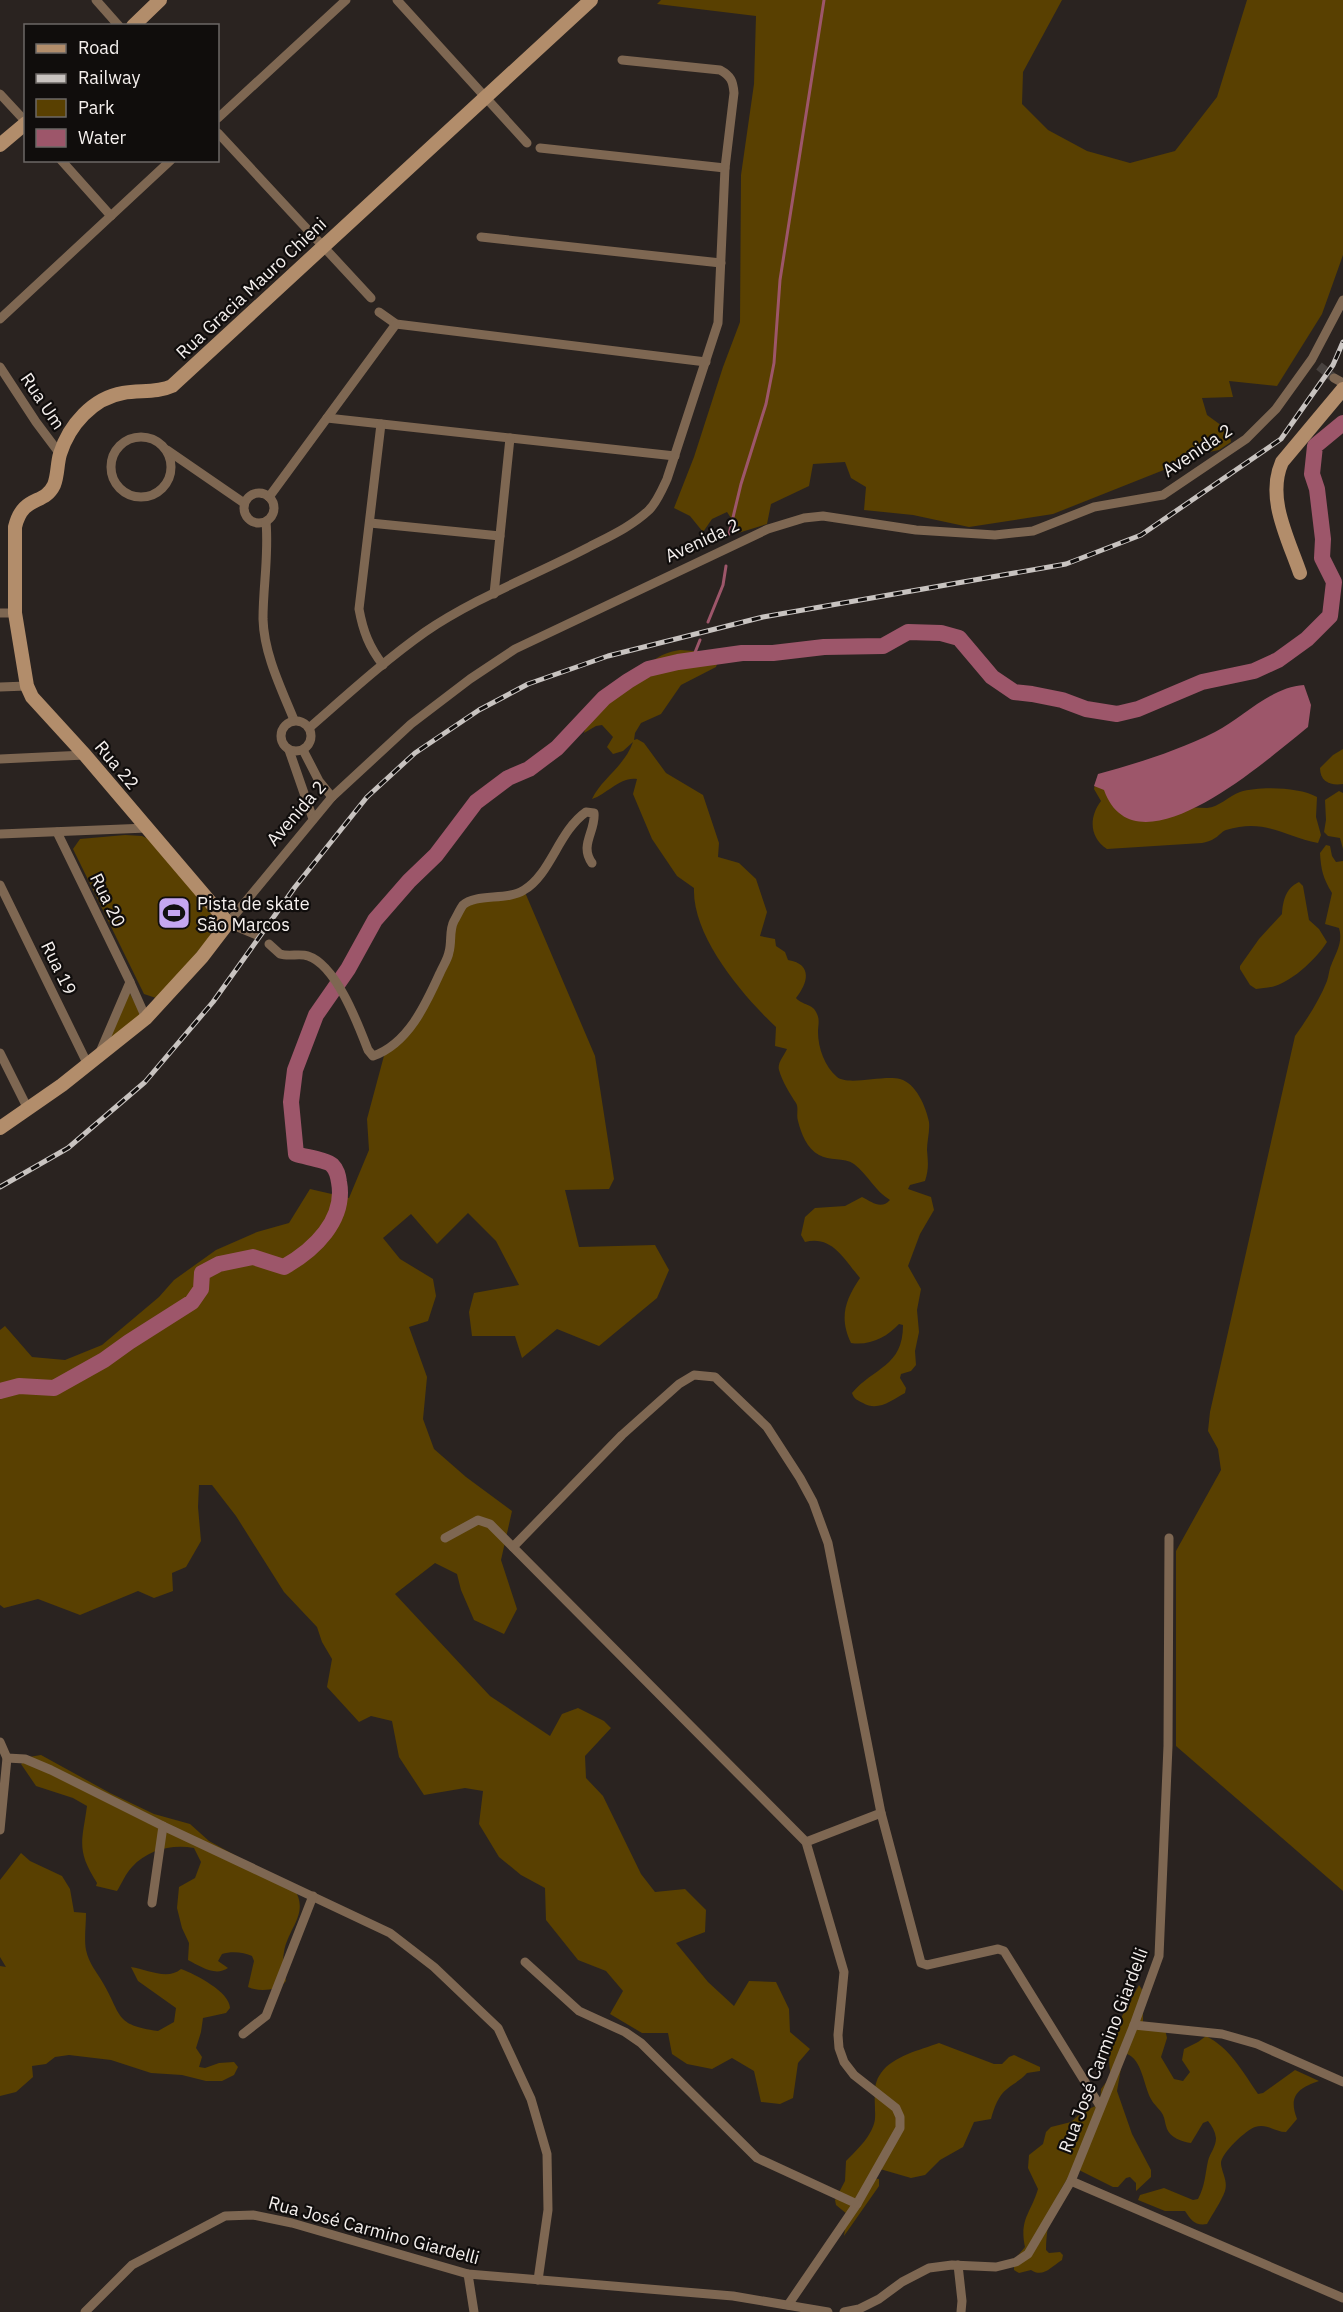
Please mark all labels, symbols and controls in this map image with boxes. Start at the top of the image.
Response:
legend [24,24,219,162]
text: Road [78,36,119,59]
text: Railway [78,66,140,89]
text: Park [78,96,115,119]
text: Water [78,126,127,149]
street label: Rua Gracia Mauro Chieni [171,212,331,364]
street label: Rua Um [16,368,70,434]
street label: Avenida 2 [1158,418,1236,482]
street label: Avenida 2 [661,513,743,567]
street label: Rua 22 [90,736,144,794]
street label: Avenida 2 [261,775,331,851]
street label: Rua 20 [85,869,131,931]
place label: Pista de skate São Marcos [197,892,310,936]
sports icon: Pista de skate São Marcos [156,895,192,931]
street label: Rua 19 [36,937,82,999]
street label: Rua José Carmino Giardelli [1053,1944,1153,2156]
street label: Rua José Carmino Giardelli [266,2191,482,2269]

